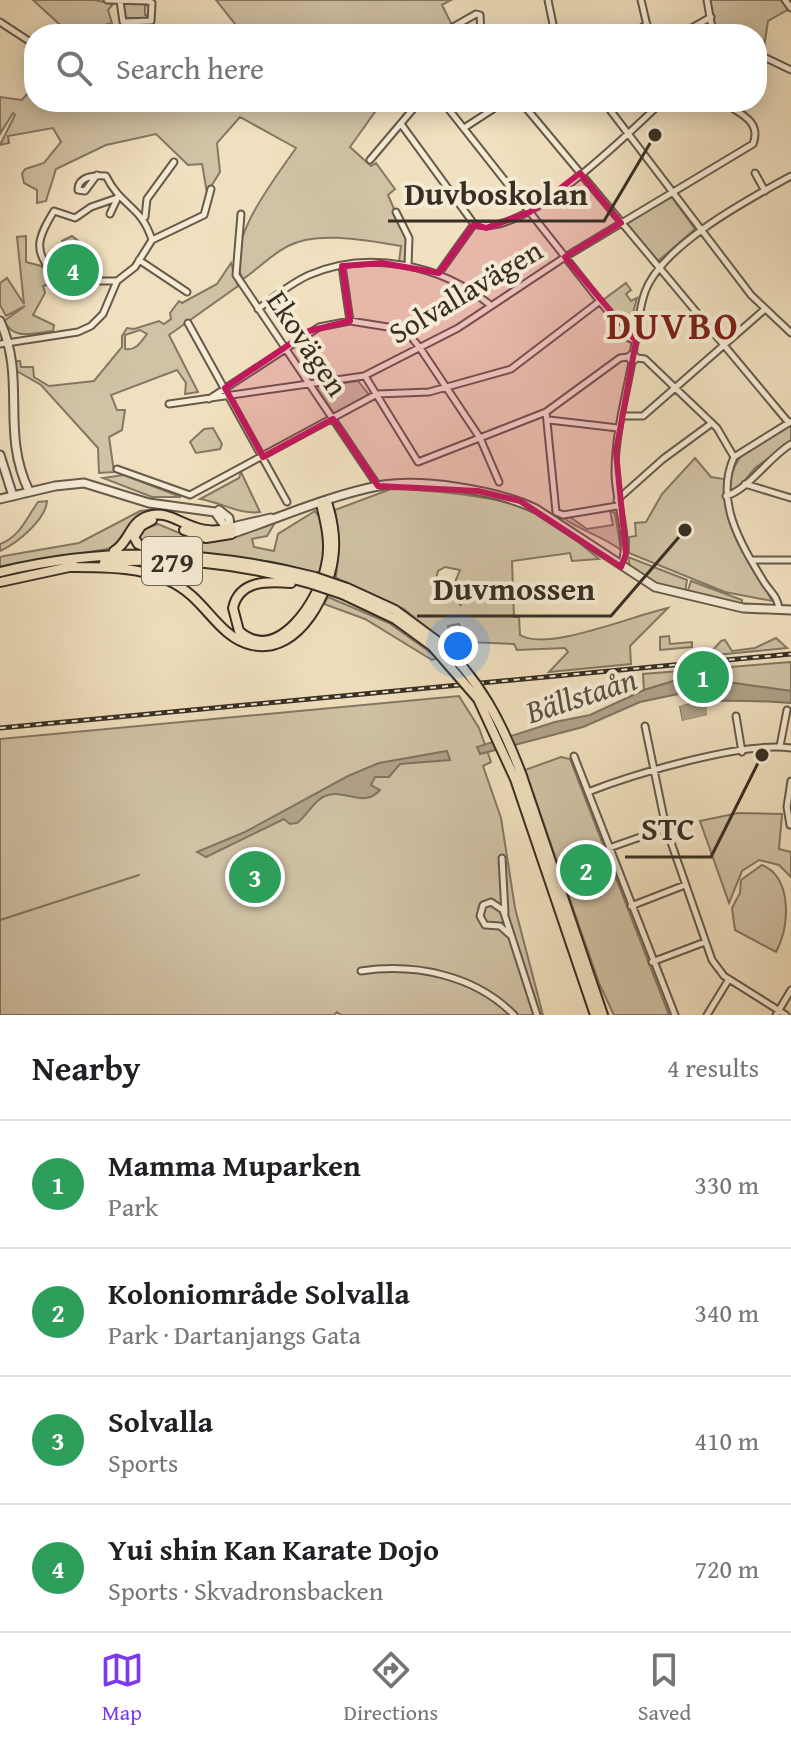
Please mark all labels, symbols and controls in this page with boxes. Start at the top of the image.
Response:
search box [24,24,767,112]
icon: search [52,46,96,90]
text: Search here [116,46,264,90]
callout: Duvboskolan [388,165,604,221]
text: Duvboskolan [404,170,588,217]
street label: Solvallavägen [380,228,550,354]
pin: 4 [47,240,99,300]
street label: Ekovägen [256,281,360,405]
district label: DUVBO [606,297,740,353]
road number: 279 [142,537,202,585]
callout: Duvmossen [417,560,611,616]
text: Duvmossen [433,565,595,612]
your location [438,626,478,666]
pin: 1 [677,647,729,707]
water label: Bällstaån [519,655,642,735]
callout: STC [625,801,711,857]
text: STC [641,805,695,852]
pin: 2 [560,840,612,900]
pin: 3 [229,847,281,907]
text: Nearby [32,1043,141,1092]
text: 4 results [667,1048,759,1087]
text: Mamma Muparken [108,1143,361,1187]
text: 1 [51,1165,65,1204]
text: 330 m [694,1165,759,1204]
text: Park [108,1187,158,1226]
text: Koloniområde Solvalla [108,1271,410,1315]
text: 2 [51,1293,65,1332]
text: 340 m [694,1293,759,1332]
text: Park · Dartanjangs Gata [108,1315,361,1354]
text: Solvalla [108,1399,213,1443]
text: 3 [51,1421,65,1460]
text: 410 m [694,1421,759,1460]
text: Sports [108,1443,178,1482]
text: Yui shin Kan Karate Dojo [108,1527,439,1571]
text: 4 [51,1549,65,1588]
text: 720 m [694,1549,759,1588]
text: Sports · Skvadronsbacken [108,1571,383,1610]
tab: Map [100,1648,144,1728]
tab: Directions [344,1648,438,1728]
tab: Saved [638,1648,691,1728]

